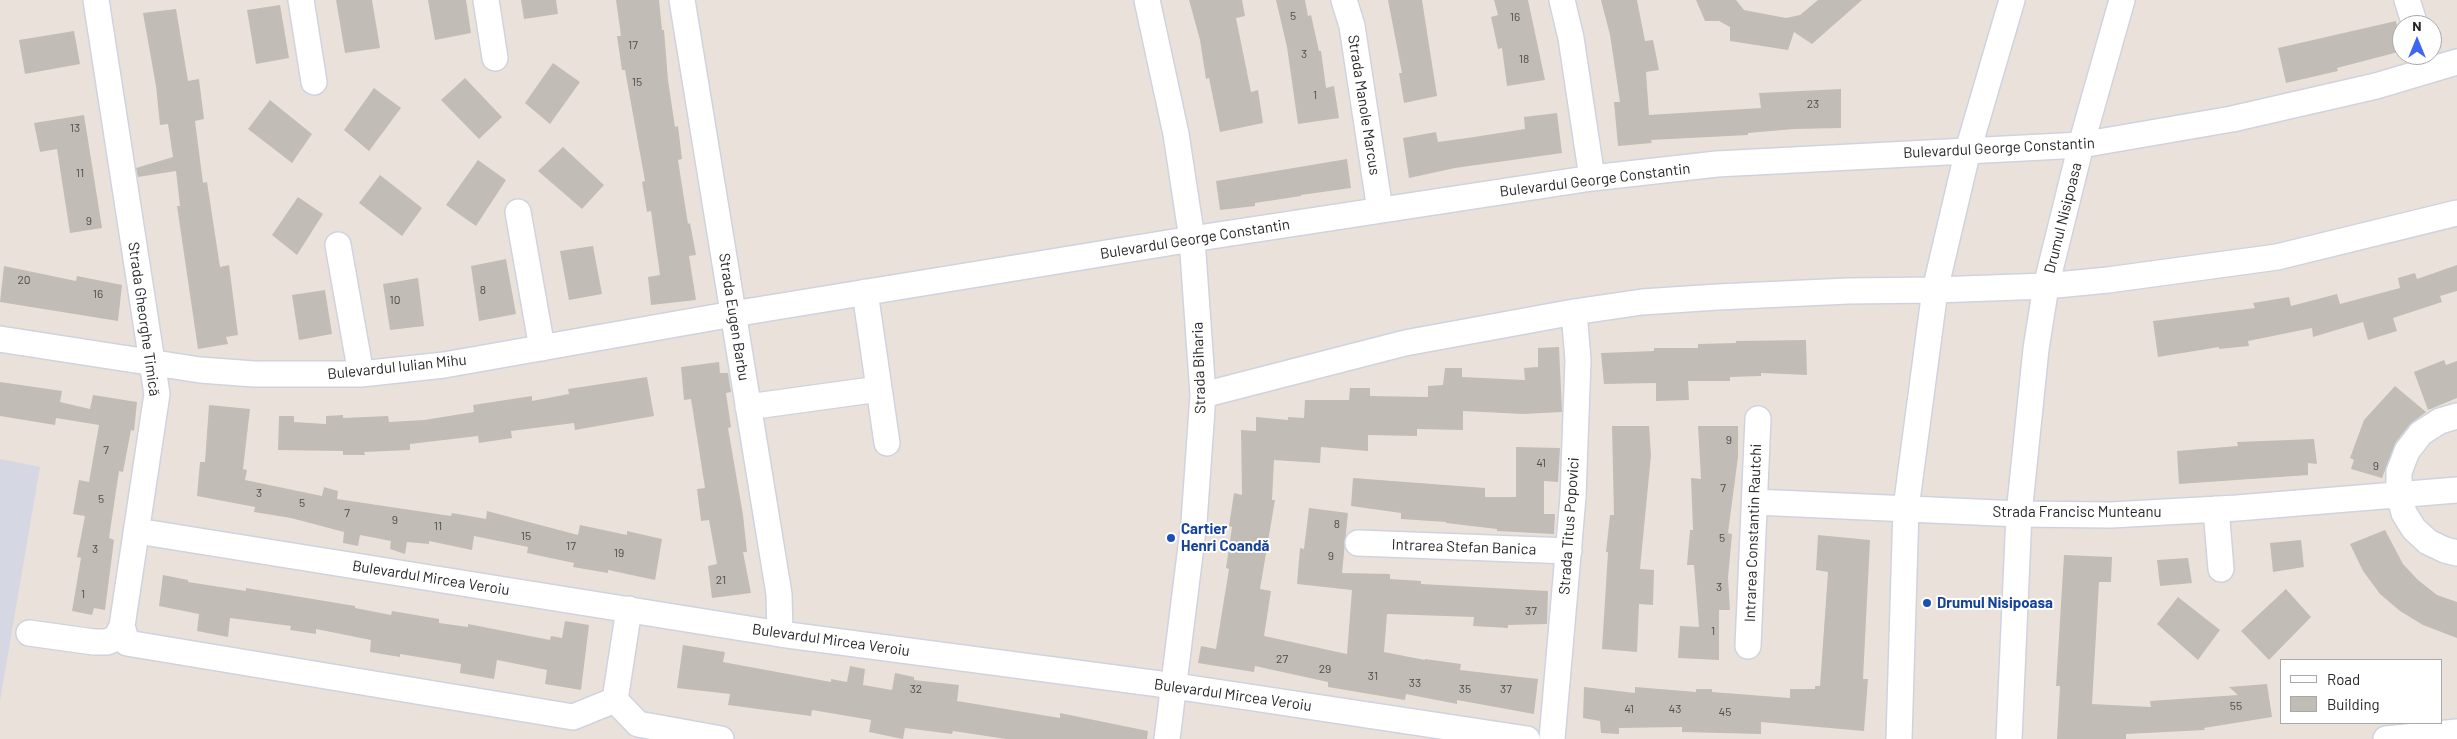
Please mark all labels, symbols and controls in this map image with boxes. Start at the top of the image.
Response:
house number: 5 [1290,9,1296,23]
house number: 16 [1510,10,1520,24]
north arrow [2392,15,2442,65]
text: N [2412,17,2422,34]
street label: Strada Manole Marcus [1344,33,1384,177]
house number: 17 [628,38,638,52]
house number: 3 [1301,47,1307,61]
house number: 18 [1519,52,1529,66]
house number: 15 [632,75,642,89]
house number: 1 [1313,88,1317,102]
house number: 23 [1807,97,1819,111]
house number: 13 [70,121,80,135]
street label: Bulevardul George Constantin [1903,134,2095,162]
street label: Bulevardul George Constantin [1499,159,1691,201]
street label: Drumul Nisipoasa [2041,161,2085,275]
house number: 11 [76,166,84,180]
house number: 9 [86,214,92,228]
street label: Bulevardul George Constantin [1099,215,1291,263]
street label: Strada Gheorghe Timică [124,241,164,397]
street label: Strada Eugen Barbu [715,252,753,382]
house number: 20 [17,273,31,287]
house number: 8 [480,283,486,297]
house number: 16 [93,287,103,301]
house number: 10 [390,293,400,307]
street label: Strada Biharia [1188,322,1210,414]
street label: Bulevardul Iulian Mihu [327,351,467,383]
house number: 9 [1726,433,1732,447]
house number: 7 [103,443,109,457]
street label: Intrarea Constantin Rautchi [1741,444,1765,622]
house number: 41 [1536,456,1546,470]
street label: Strada Titus Popovici [1555,457,1583,595]
house number: 9 [2373,459,2379,473]
house number: 7 [1720,481,1726,495]
house number: 3 [256,486,262,500]
house number: 5 [98,492,104,506]
house number: 5 [299,496,305,510]
street label: Strada Francisc Munteanu [1992,503,2162,521]
house number: 7 [344,506,350,520]
house number: 9 [392,513,398,527]
house number: 8 [1334,517,1340,531]
house number: 11 [434,519,442,533]
place label: Cartier Henri Coandă [1181,520,1269,555]
house number: 15 [521,529,531,543]
house number: 5 [1719,531,1725,545]
marker: Cartier Henri Coandă [1165,532,1177,544]
street label: Intrarea Stefan Banica [1391,535,1537,559]
house number: 17 [566,539,576,553]
house number: 3 [92,542,98,556]
house number: 19 [614,546,624,560]
house number: 9 [1328,549,1334,563]
street label: Bulevardul Mircea Veroiu [351,557,511,599]
house number: 21 [716,573,726,587]
house number: 3 [1716,580,1722,594]
house number: 1 [81,587,85,601]
place label: Drumul Nisipoasa [1937,594,2053,612]
marker: Drumul Nisipoasa [1921,597,1933,609]
house number: 37 [1525,604,1537,618]
street label: Bulevardul Mircea Veroiu [751,620,911,660]
house number: 1 [1711,624,1715,638]
house number: 27 [1276,652,1288,666]
legend [2280,659,2442,724]
house number: 29 [1319,662,1331,676]
house number: 31 [1368,669,1378,683]
text: Road [2327,670,2360,688]
street label: Bulevardul Mircea Veroiu [1153,675,1313,715]
house number: 33 [1409,676,1421,690]
house number: 32 [910,682,922,696]
house number: 35 [1459,682,1471,696]
house number: 37 [1500,682,1512,696]
text: Building [2327,695,2380,713]
house number: 55 [2230,699,2242,713]
house number: 41 [1624,702,1634,716]
house number: 43 [1669,702,1681,716]
house number: 45 [1719,705,1731,719]

